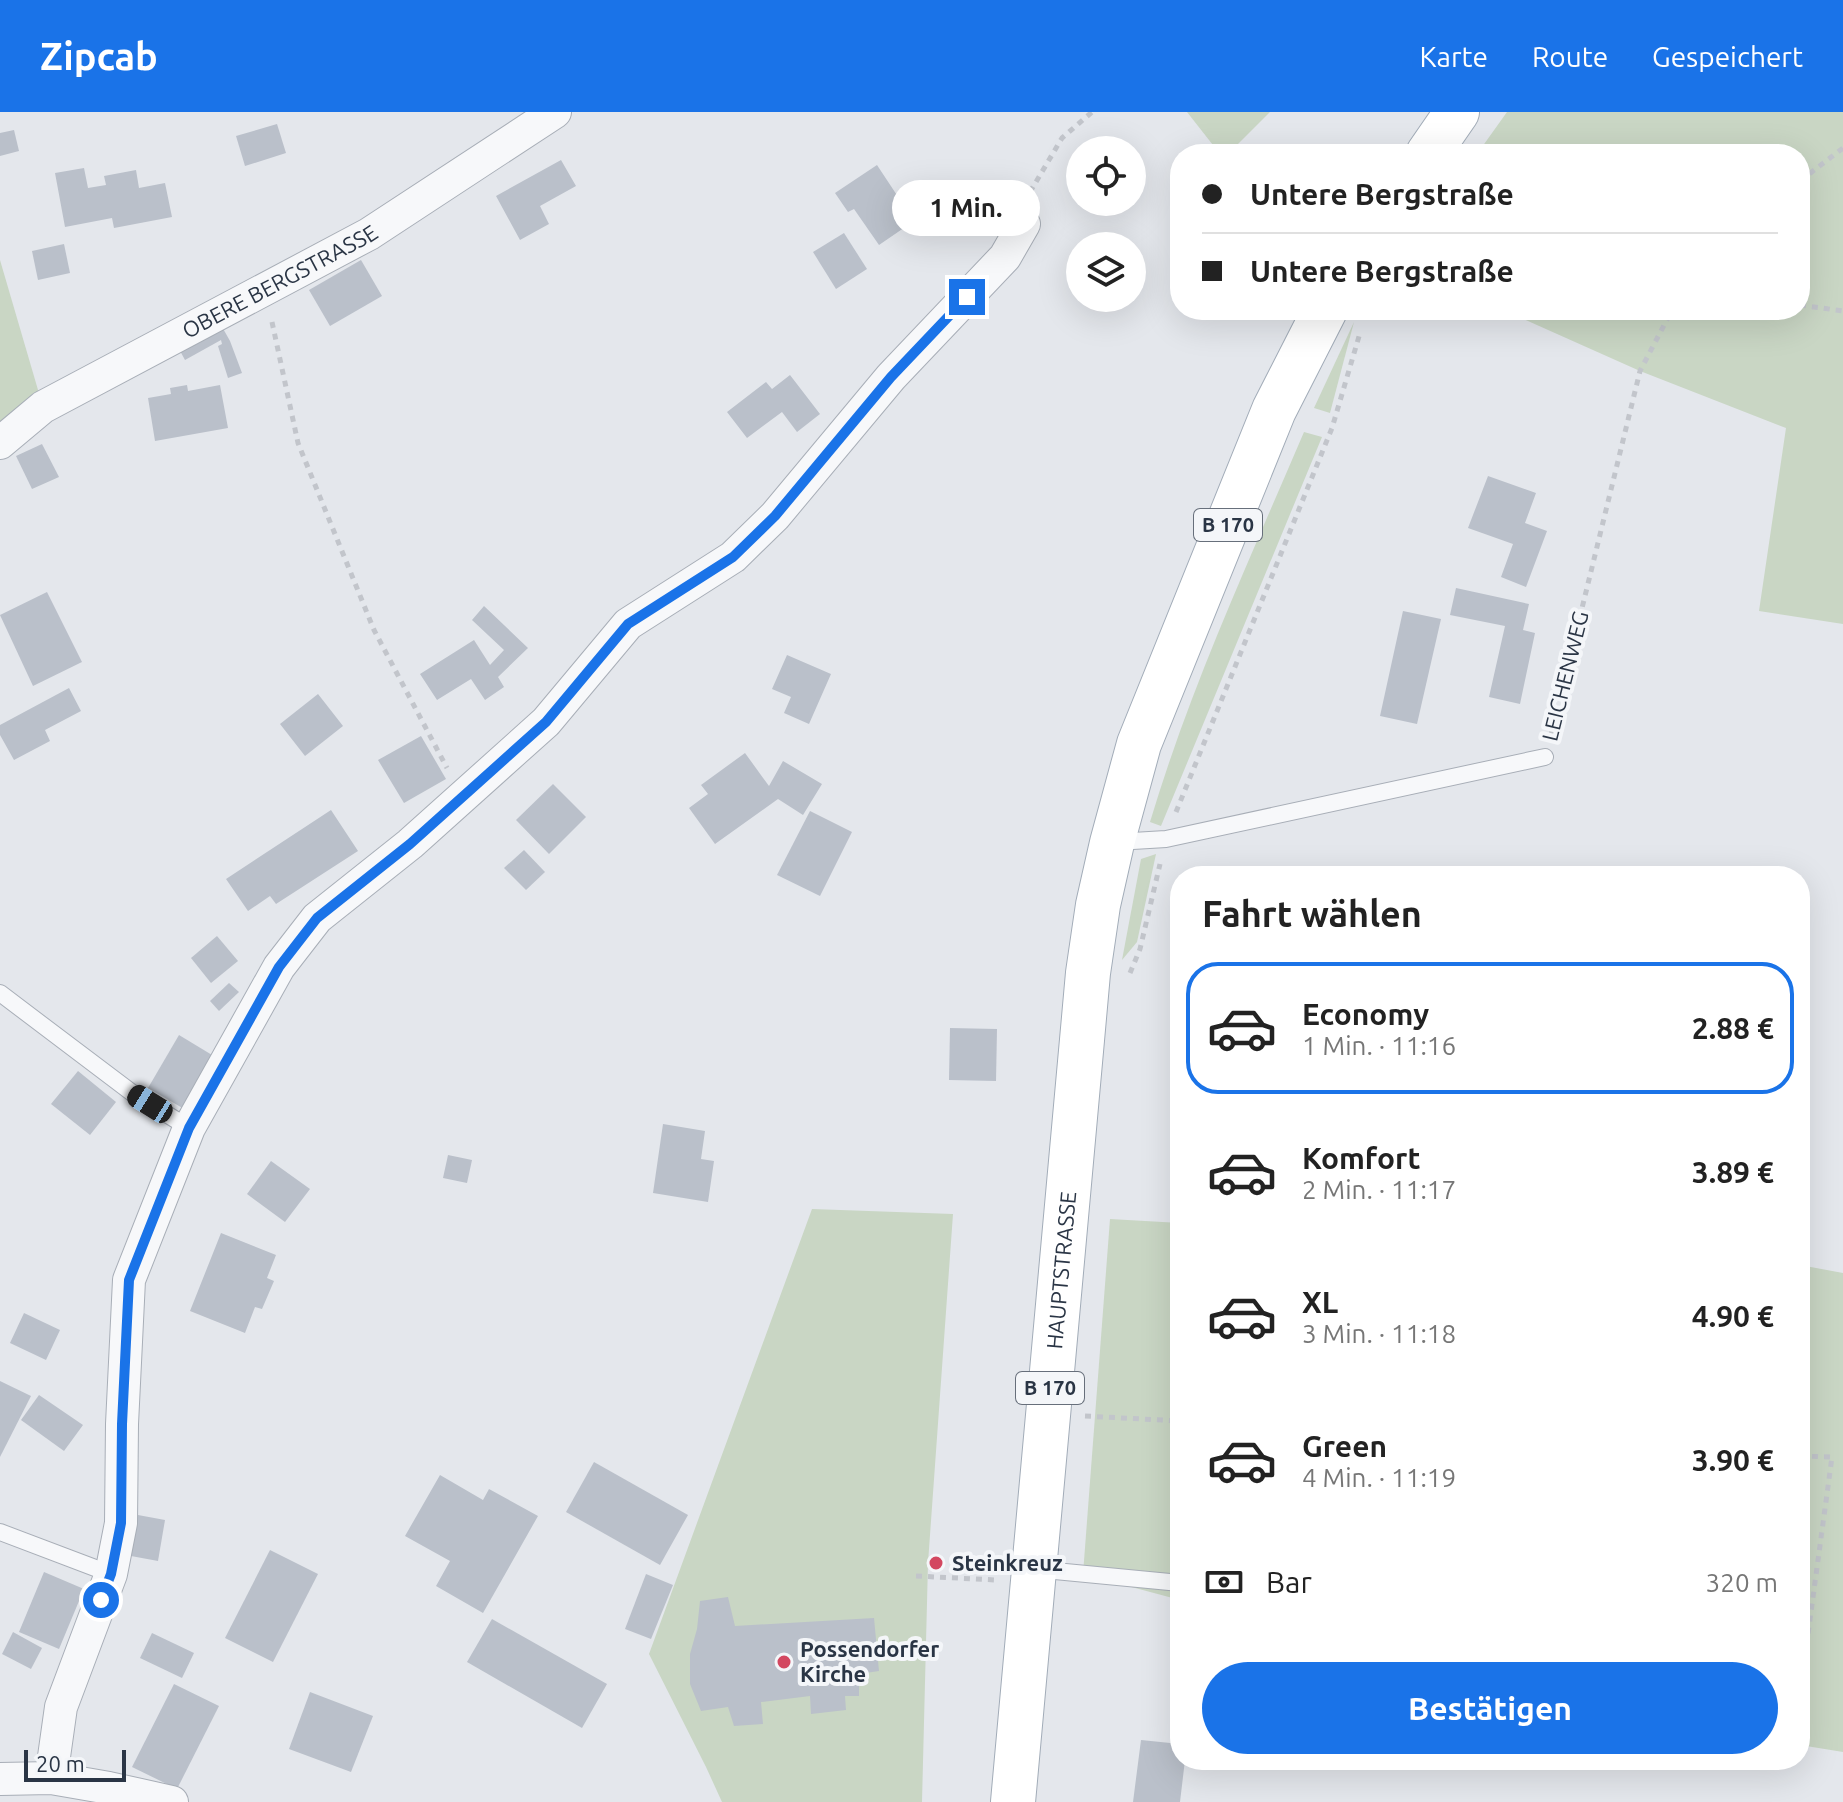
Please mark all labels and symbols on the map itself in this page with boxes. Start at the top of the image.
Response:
callout: 1 Min. [893,181,1041,237]
street label: OBERE BERGSTRASSE [178,219,382,343]
route end [949,279,985,315]
road number: B 170 [1194,509,1262,541]
street label: LEICHENWEG [1536,608,1593,743]
car [123,1081,177,1127]
street label: HAUPTSTRASSE [1041,1190,1080,1350]
road number: B 170 [1016,1372,1084,1404]
place label: Steinkreuz [952,1550,1063,1575]
marker: Steinkreuz [927,1554,945,1572]
route start [83,1582,119,1618]
place label: Possendorfer Kirche [800,1636,939,1686]
marker: Possendorfer Kirche [775,1653,793,1671]
scale bar [24,1746,126,1782]

